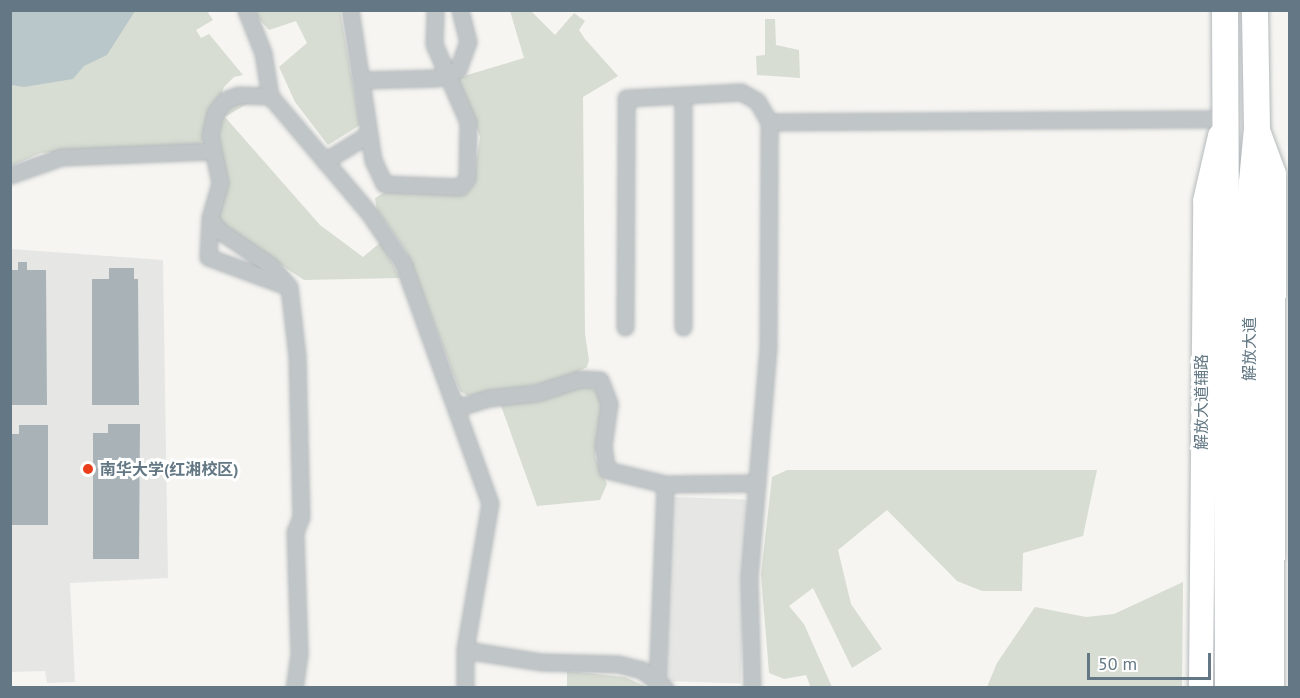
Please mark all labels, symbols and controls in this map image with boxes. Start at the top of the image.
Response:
street label: 解放大道 [1239,317,1259,381]
street label: 解放大道辅路 [1191,354,1211,450]
place label: 南华大学(红湘校区) [100,459,238,479]
marker: 南华大学(红湘校区) [81,462,95,476]
scale bar [1090,641,1214,679]
text: 50 m [1098,652,1137,675]

